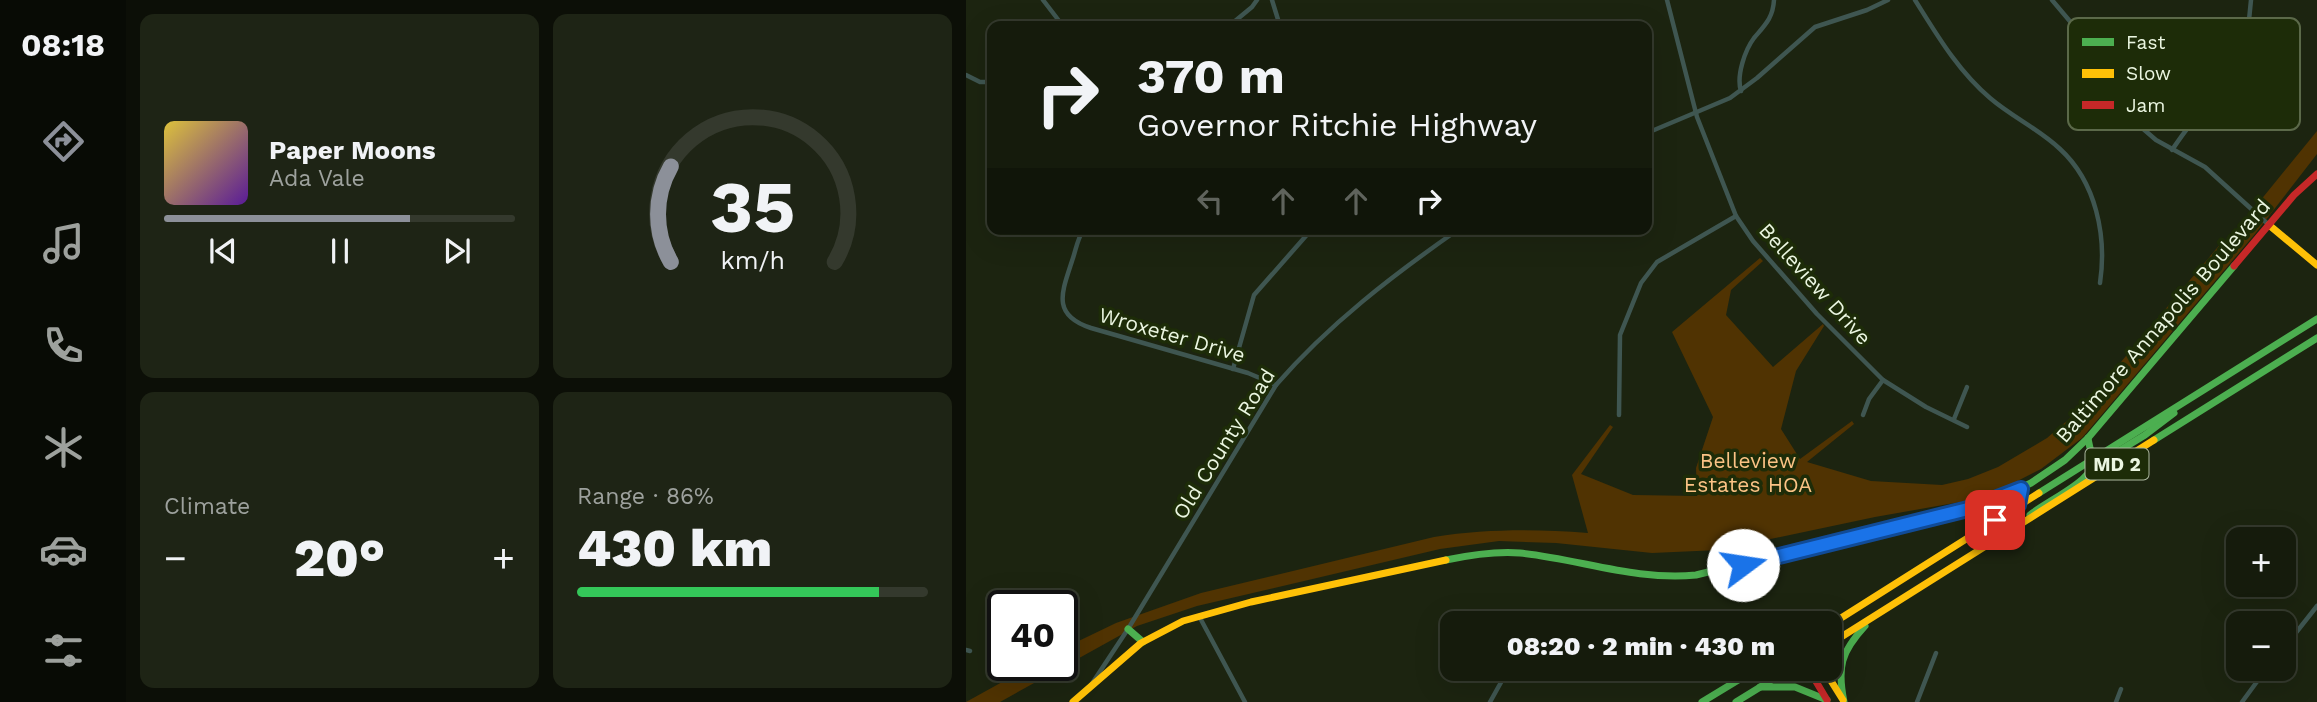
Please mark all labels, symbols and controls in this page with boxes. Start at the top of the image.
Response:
legend [2068,18,2300,130]
text: 08:18 [21,26,105,64]
text: Fast [2126,31,2165,54]
text: 370 m [1137,47,1285,105]
icon: right [1022,49,1113,140]
text: Slow [2126,62,2171,85]
text: Jam [2126,94,2165,117]
text: Governor Ritchie Highway [1137,106,1537,144]
icon: directions [39,117,88,166]
text: Paper Moons [269,135,436,165]
text: 35 [710,164,795,250]
text: Ada Vale [269,165,365,192]
icon: left [1191,182,1229,220]
icon: ahead [1264,182,1302,220]
icon: ahead [1337,182,1375,220]
icon: right [1410,182,1448,220]
street label: Baltimore Annapolis Boulevard [2050,194,2275,448]
street label: Belleview Drive [1754,218,1877,350]
icon: music [39,219,88,268]
icon: previous [204,232,242,270]
icon: pause [321,232,359,270]
icon: next [438,232,476,270]
text: km/h [720,246,785,275]
street label: Wroxeter Drive [1096,302,1248,367]
icon: phone [39,321,88,370]
street label: Old County Road [1167,364,1280,524]
icon: climate [39,423,88,472]
park label: Belleview Estates HOA [1684,448,1812,497]
road number: MD 2 [2086,449,2148,480]
text: Range · 86% [577,483,714,510]
pin [1965,490,2025,550]
text: Climate [164,493,250,520]
icon: arrive [1976,501,2014,539]
text: 430 km [577,518,772,579]
icon: car [39,525,88,574]
map controls [2226,527,2296,681]
button: + [2226,527,2296,597]
text: 20° [294,528,385,589]
position arrow [1706,528,1780,602]
text: − [164,536,187,580]
text: + [492,536,515,580]
speed limit sign: 40 [987,590,1078,681]
button: − [2226,611,2296,681]
icon: filters [39,626,88,675]
text: 08:20 · 2 min · 430 m [1507,631,1775,661]

